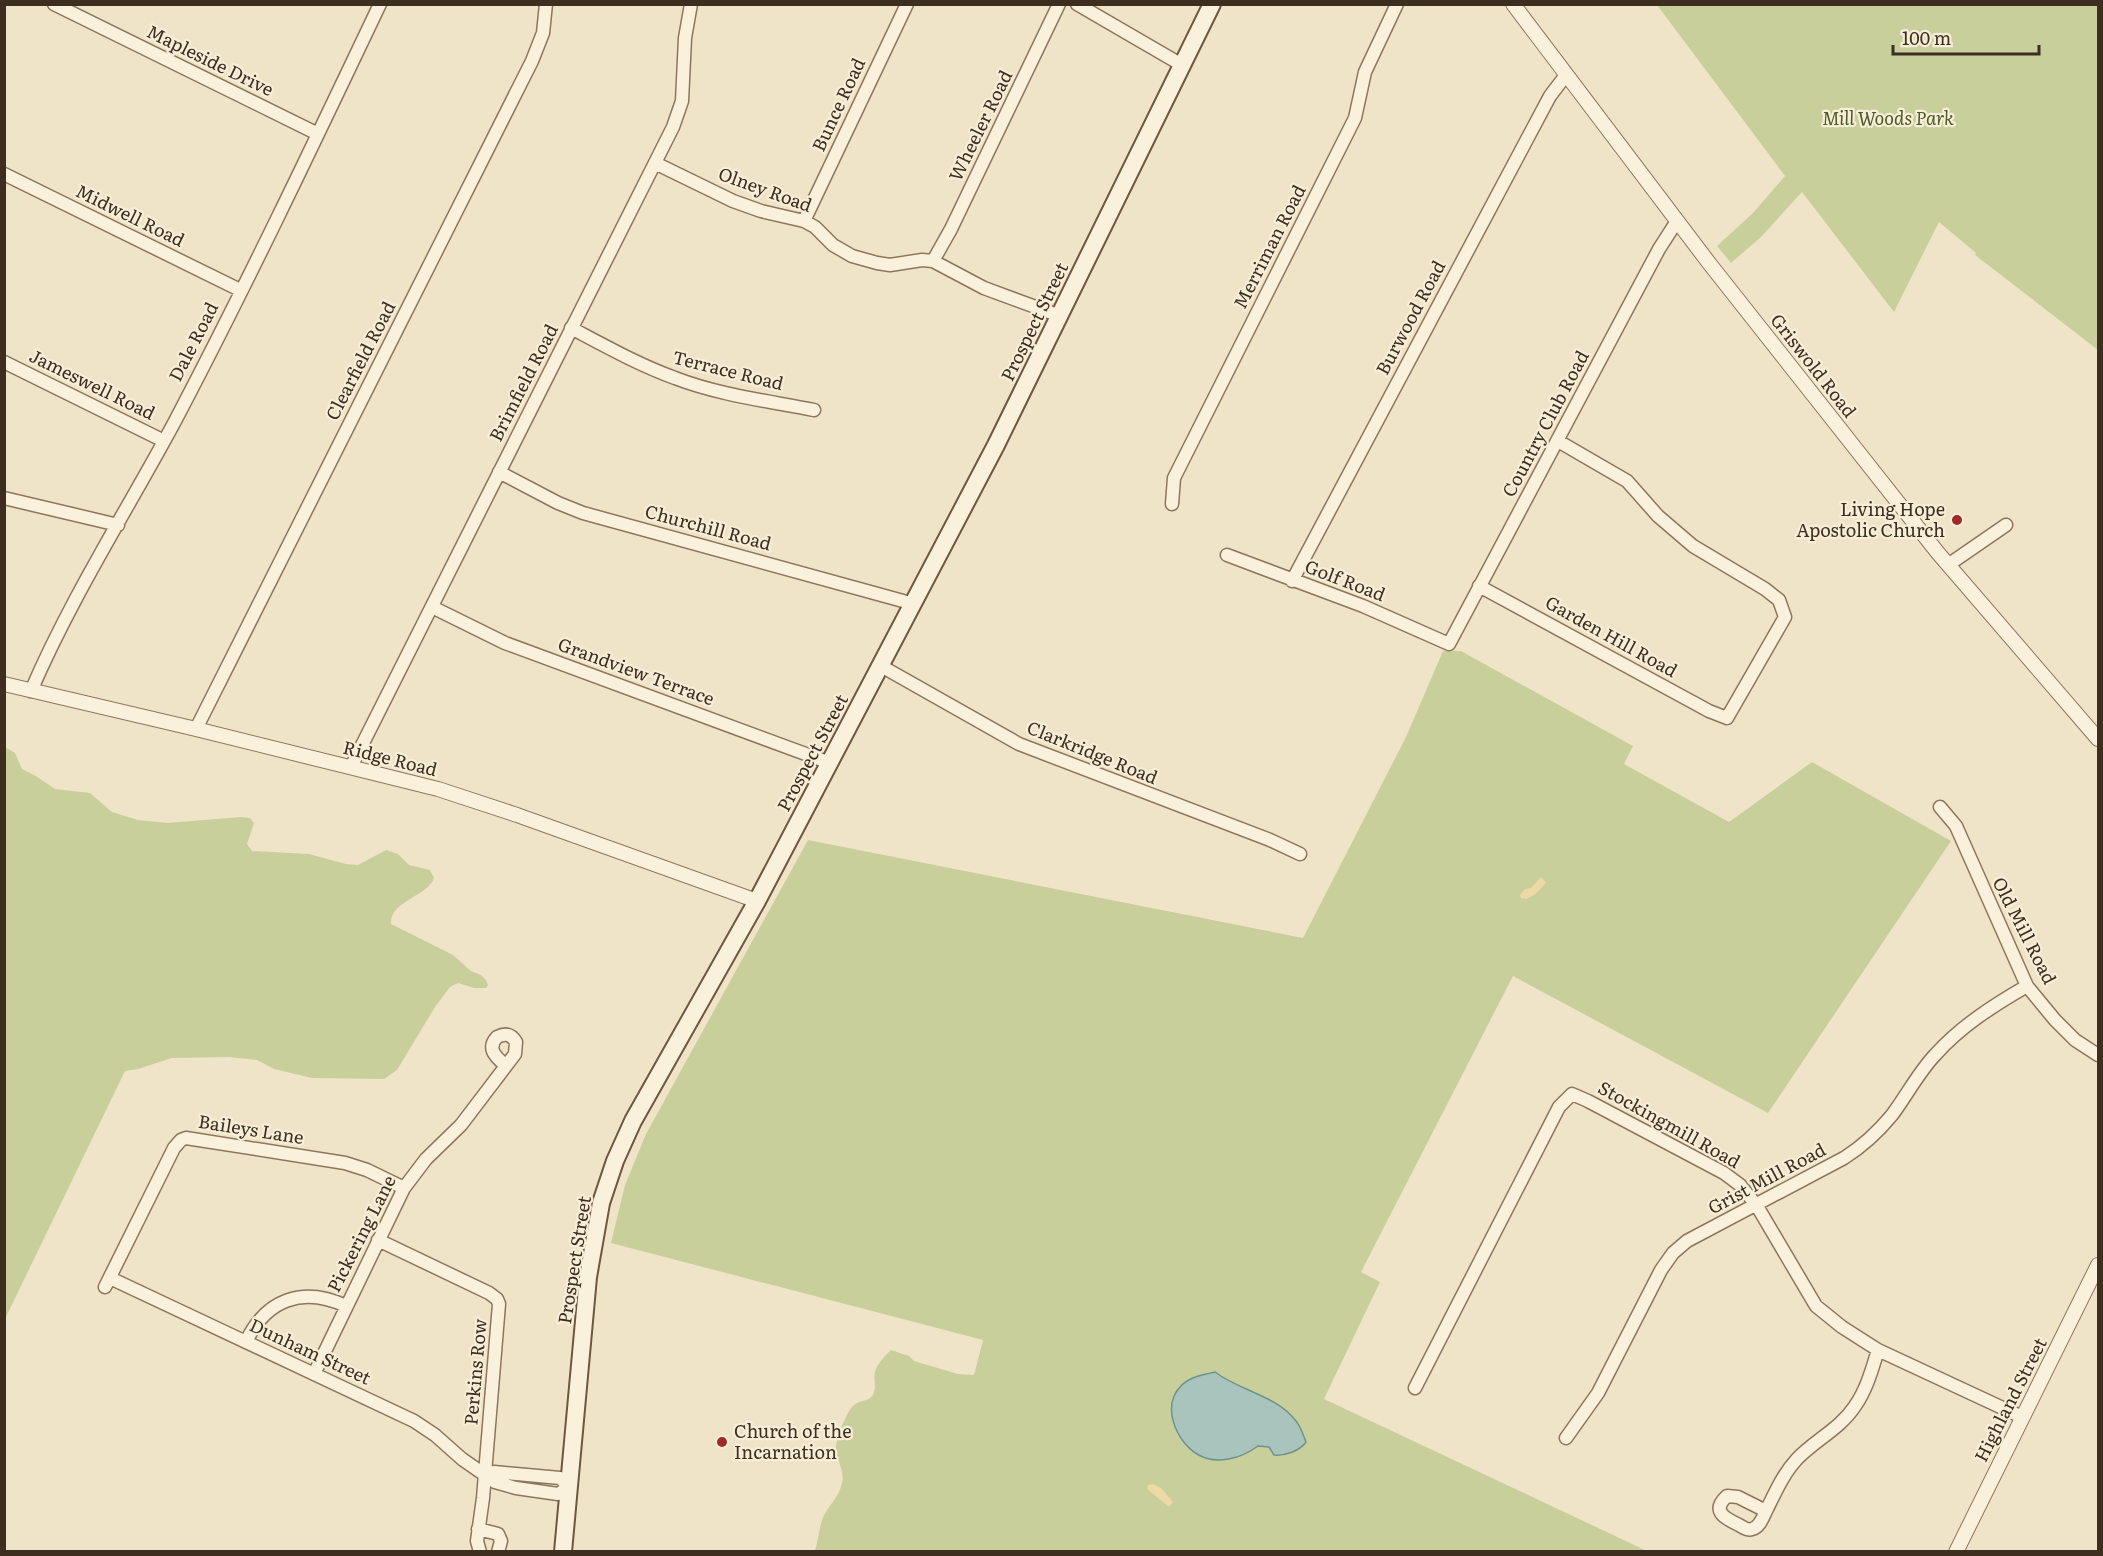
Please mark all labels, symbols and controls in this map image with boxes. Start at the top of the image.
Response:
street label: Mapleside Drive [143,17,279,102]
scale bar [1893,18,2038,56]
text: 100 m [1902,24,1951,51]
street label: Bunce Road [804,53,871,156]
street label: Wheeler Road [941,65,1018,185]
park label: Mill Woods Park [1822,104,1954,131]
street label: Olney Road [715,159,816,218]
street label: Midwell Road [72,177,190,253]
street label: Merriman Road [1226,180,1312,313]
street label: Burwood Road [1368,255,1451,379]
street label: Prospect Street [993,257,1074,385]
street label: Clearfield Road [318,296,401,425]
street label: Dale Road [161,297,224,386]
street label: Griswold Road [1765,307,1864,423]
street label: Brimfield Road [481,319,564,446]
street label: Jameswell Road [25,341,160,426]
street label: Terrace Road [670,343,787,396]
street label: Country Club Road [1495,345,1595,501]
place label: Living Hope Apostolic Church [1796,495,1945,543]
street label: Churchill Road [642,497,775,556]
marker: Living Hope Apostolic Church [1950,513,1964,527]
street label: Golf Road [1301,552,1390,607]
street label: Garden Hill Road [1541,588,1683,683]
street label: Grandview Terrace [555,630,719,711]
street label: Prospect Street [769,688,854,816]
street label: Clarkridge Road [1023,713,1162,790]
street label: Ridge Road [340,733,440,782]
street label: Old Mill Road [1987,872,2064,989]
street label: Stockingmill Road [1594,1073,1746,1174]
street label: Baileys Lane [197,1107,306,1150]
street label: Grist Mill Road [1703,1135,1830,1220]
street label: Pickering Lane [320,1170,402,1296]
street label: Prospect Street [550,1193,597,1326]
street label: Dunham Street [246,1311,376,1391]
street label: Perkins Row [456,1317,493,1426]
street label: Highland Street [1967,1332,2053,1466]
place label: Church of the Incarnation [734,1417,852,1465]
marker: Church of the Incarnation [715,1435,729,1449]

